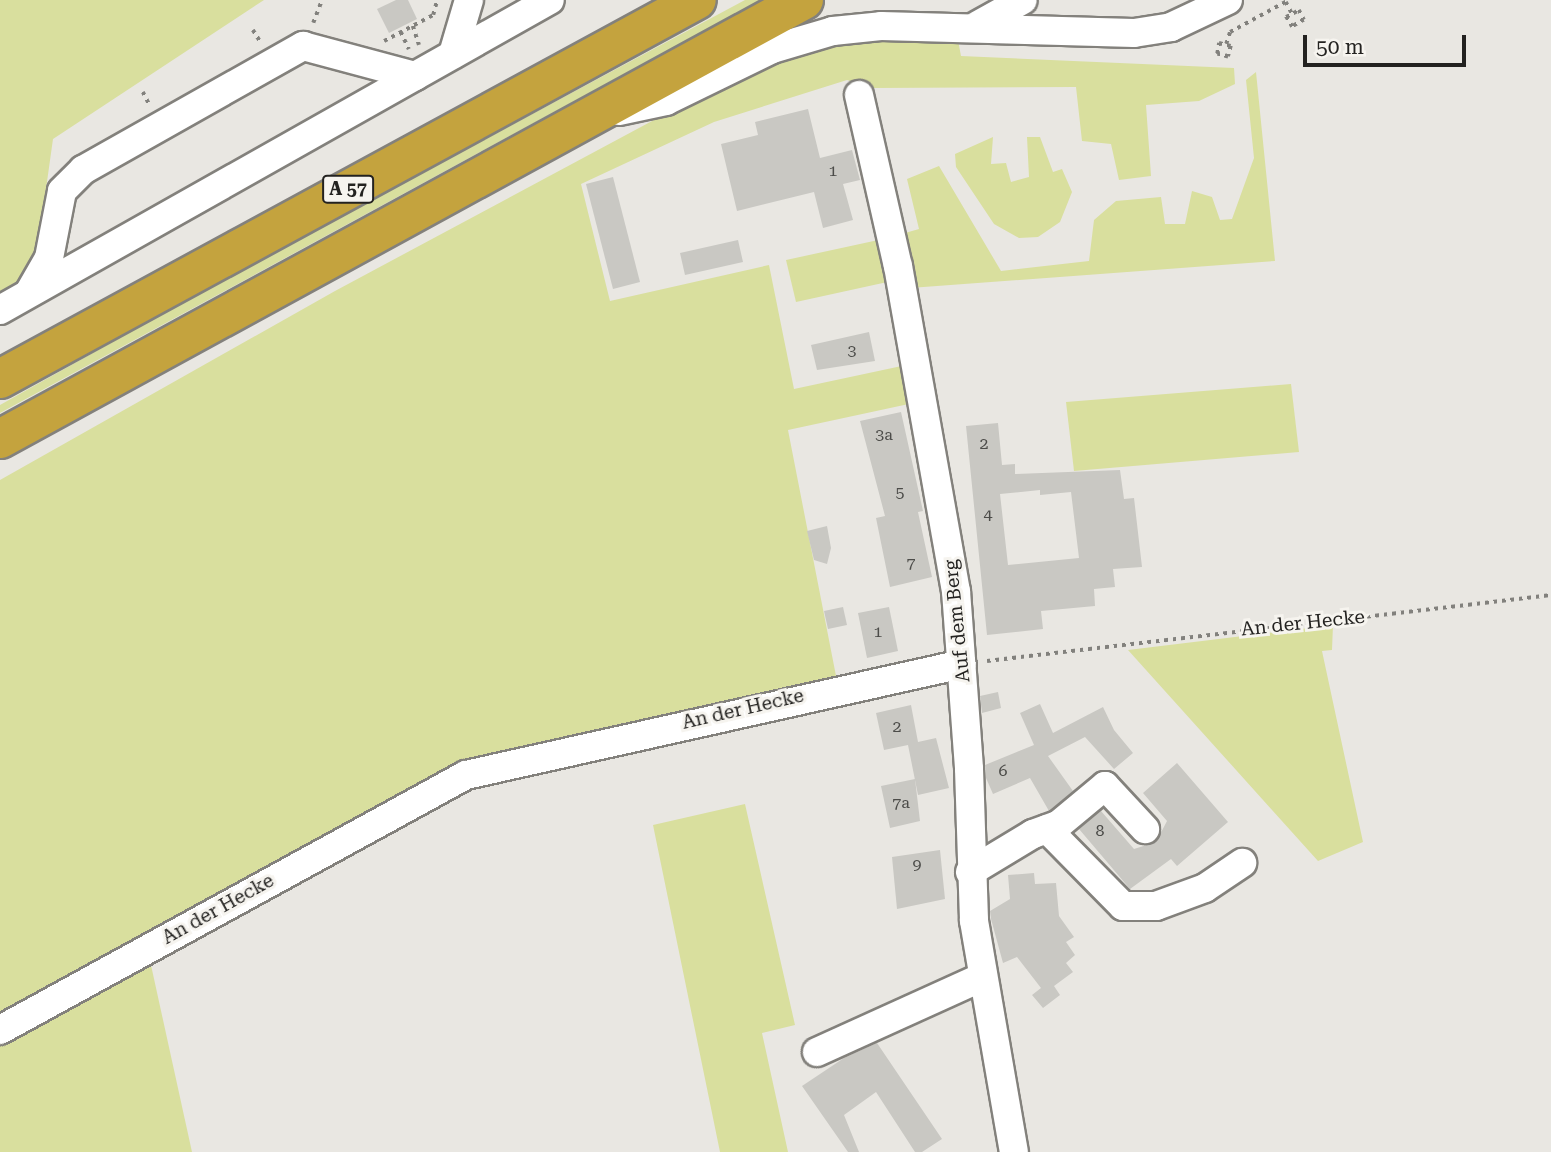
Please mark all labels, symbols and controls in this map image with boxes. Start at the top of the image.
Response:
scale bar [1306,21,1469,65]
text: 50 m [1316,35,1364,59]
house number: 1 [829,161,837,181]
road number: A 57 [322,174,374,204]
house number: 3 [848,341,856,361]
house number: 3a [875,425,893,445]
house number: 2 [980,434,988,454]
house number: 5 [896,483,904,503]
house number: 4 [984,505,992,525]
house number: 7 [907,553,915,573]
street label: Auf dem Berg [939,558,975,684]
street label: An der Hecke [1240,605,1366,641]
house number: 1 [874,622,882,642]
street label: An der Hecke [680,684,806,734]
house number: 2 [893,717,901,737]
house number: 6 [999,761,1007,781]
house number: 7a [892,793,910,813]
house number: 8 [1096,821,1104,841]
house number: 9 [913,855,921,875]
street label: An der Hecke [158,869,278,949]

